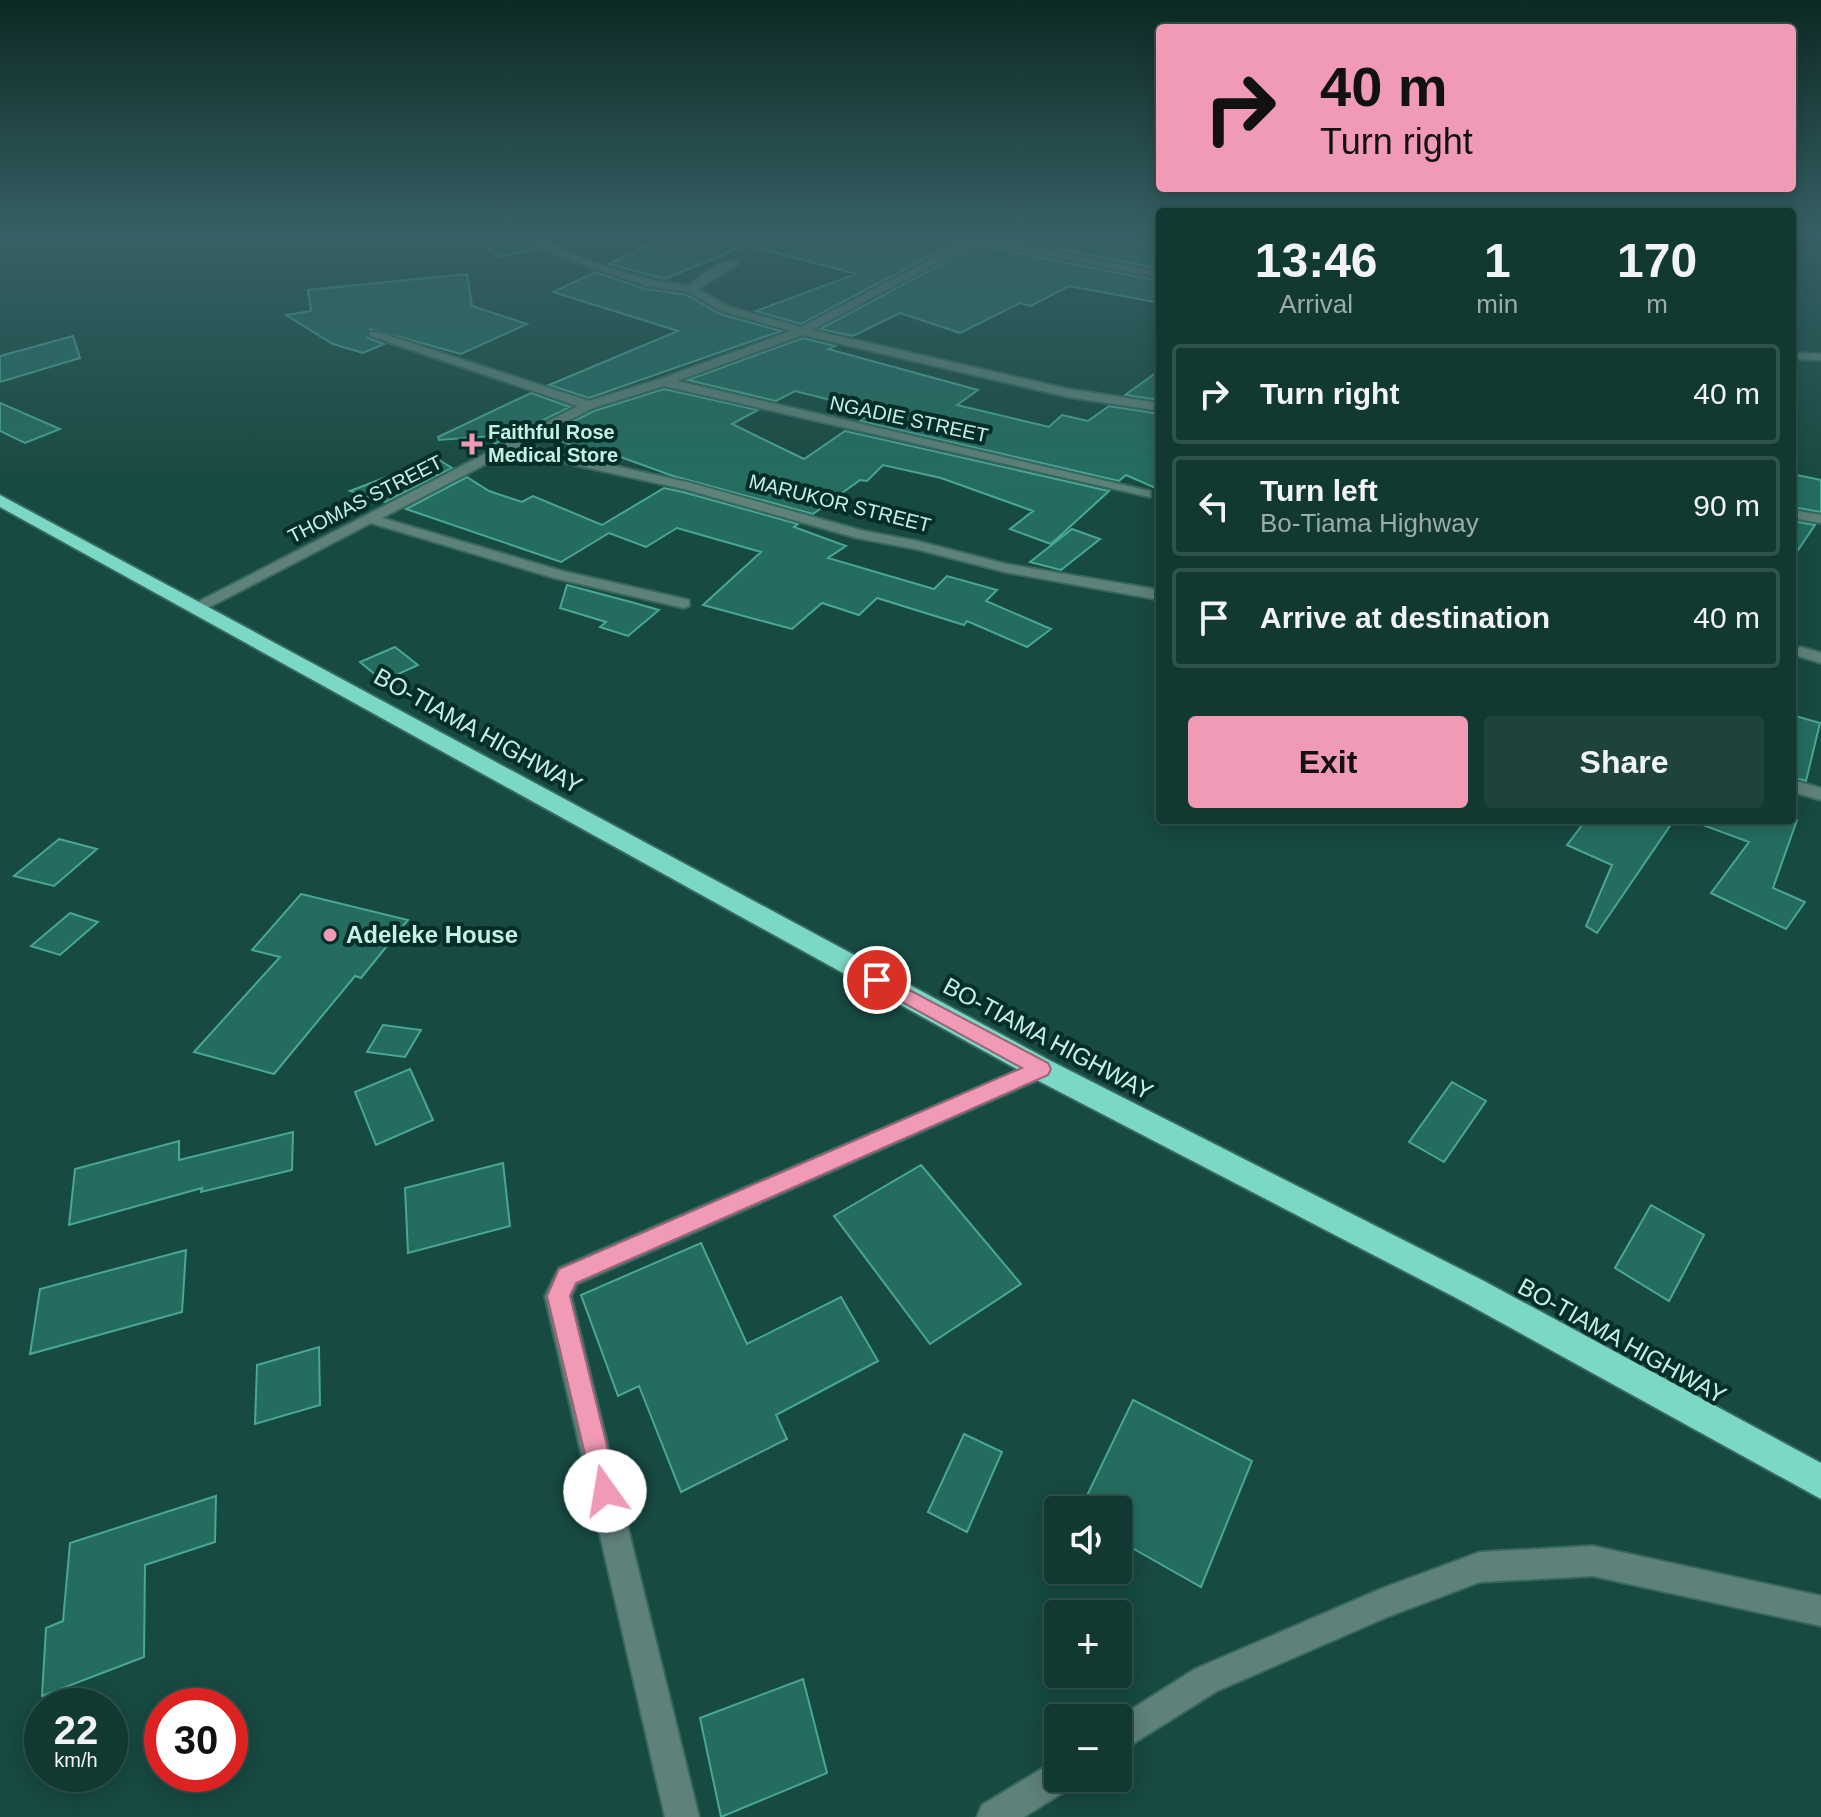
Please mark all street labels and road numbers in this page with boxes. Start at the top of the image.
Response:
street label: NGADIE STREET [828,391,990,447]
street label: THOMAS STREET [284,451,446,547]
street label: MARUKOR STREET [747,470,933,536]
street label: BO-TIAMA HIGHWAY [370,662,587,799]
street label: BO-TIAMA HIGHWAY [939,972,1158,1105]
street label: BO-TIAMA HIGHWAY [1514,1272,1731,1409]

